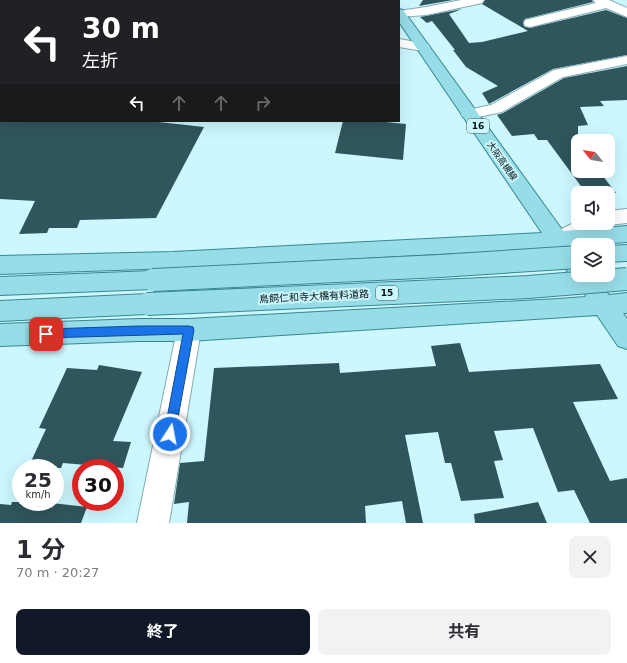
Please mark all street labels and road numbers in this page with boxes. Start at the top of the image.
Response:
road number: 16 [467,119,489,133]
street label: 大阪高槻線 [485,140,520,183]
road number: 15 [376,286,398,300]
street label: 鳥飼仁和寺大橋有料道路 [259,288,369,305]

